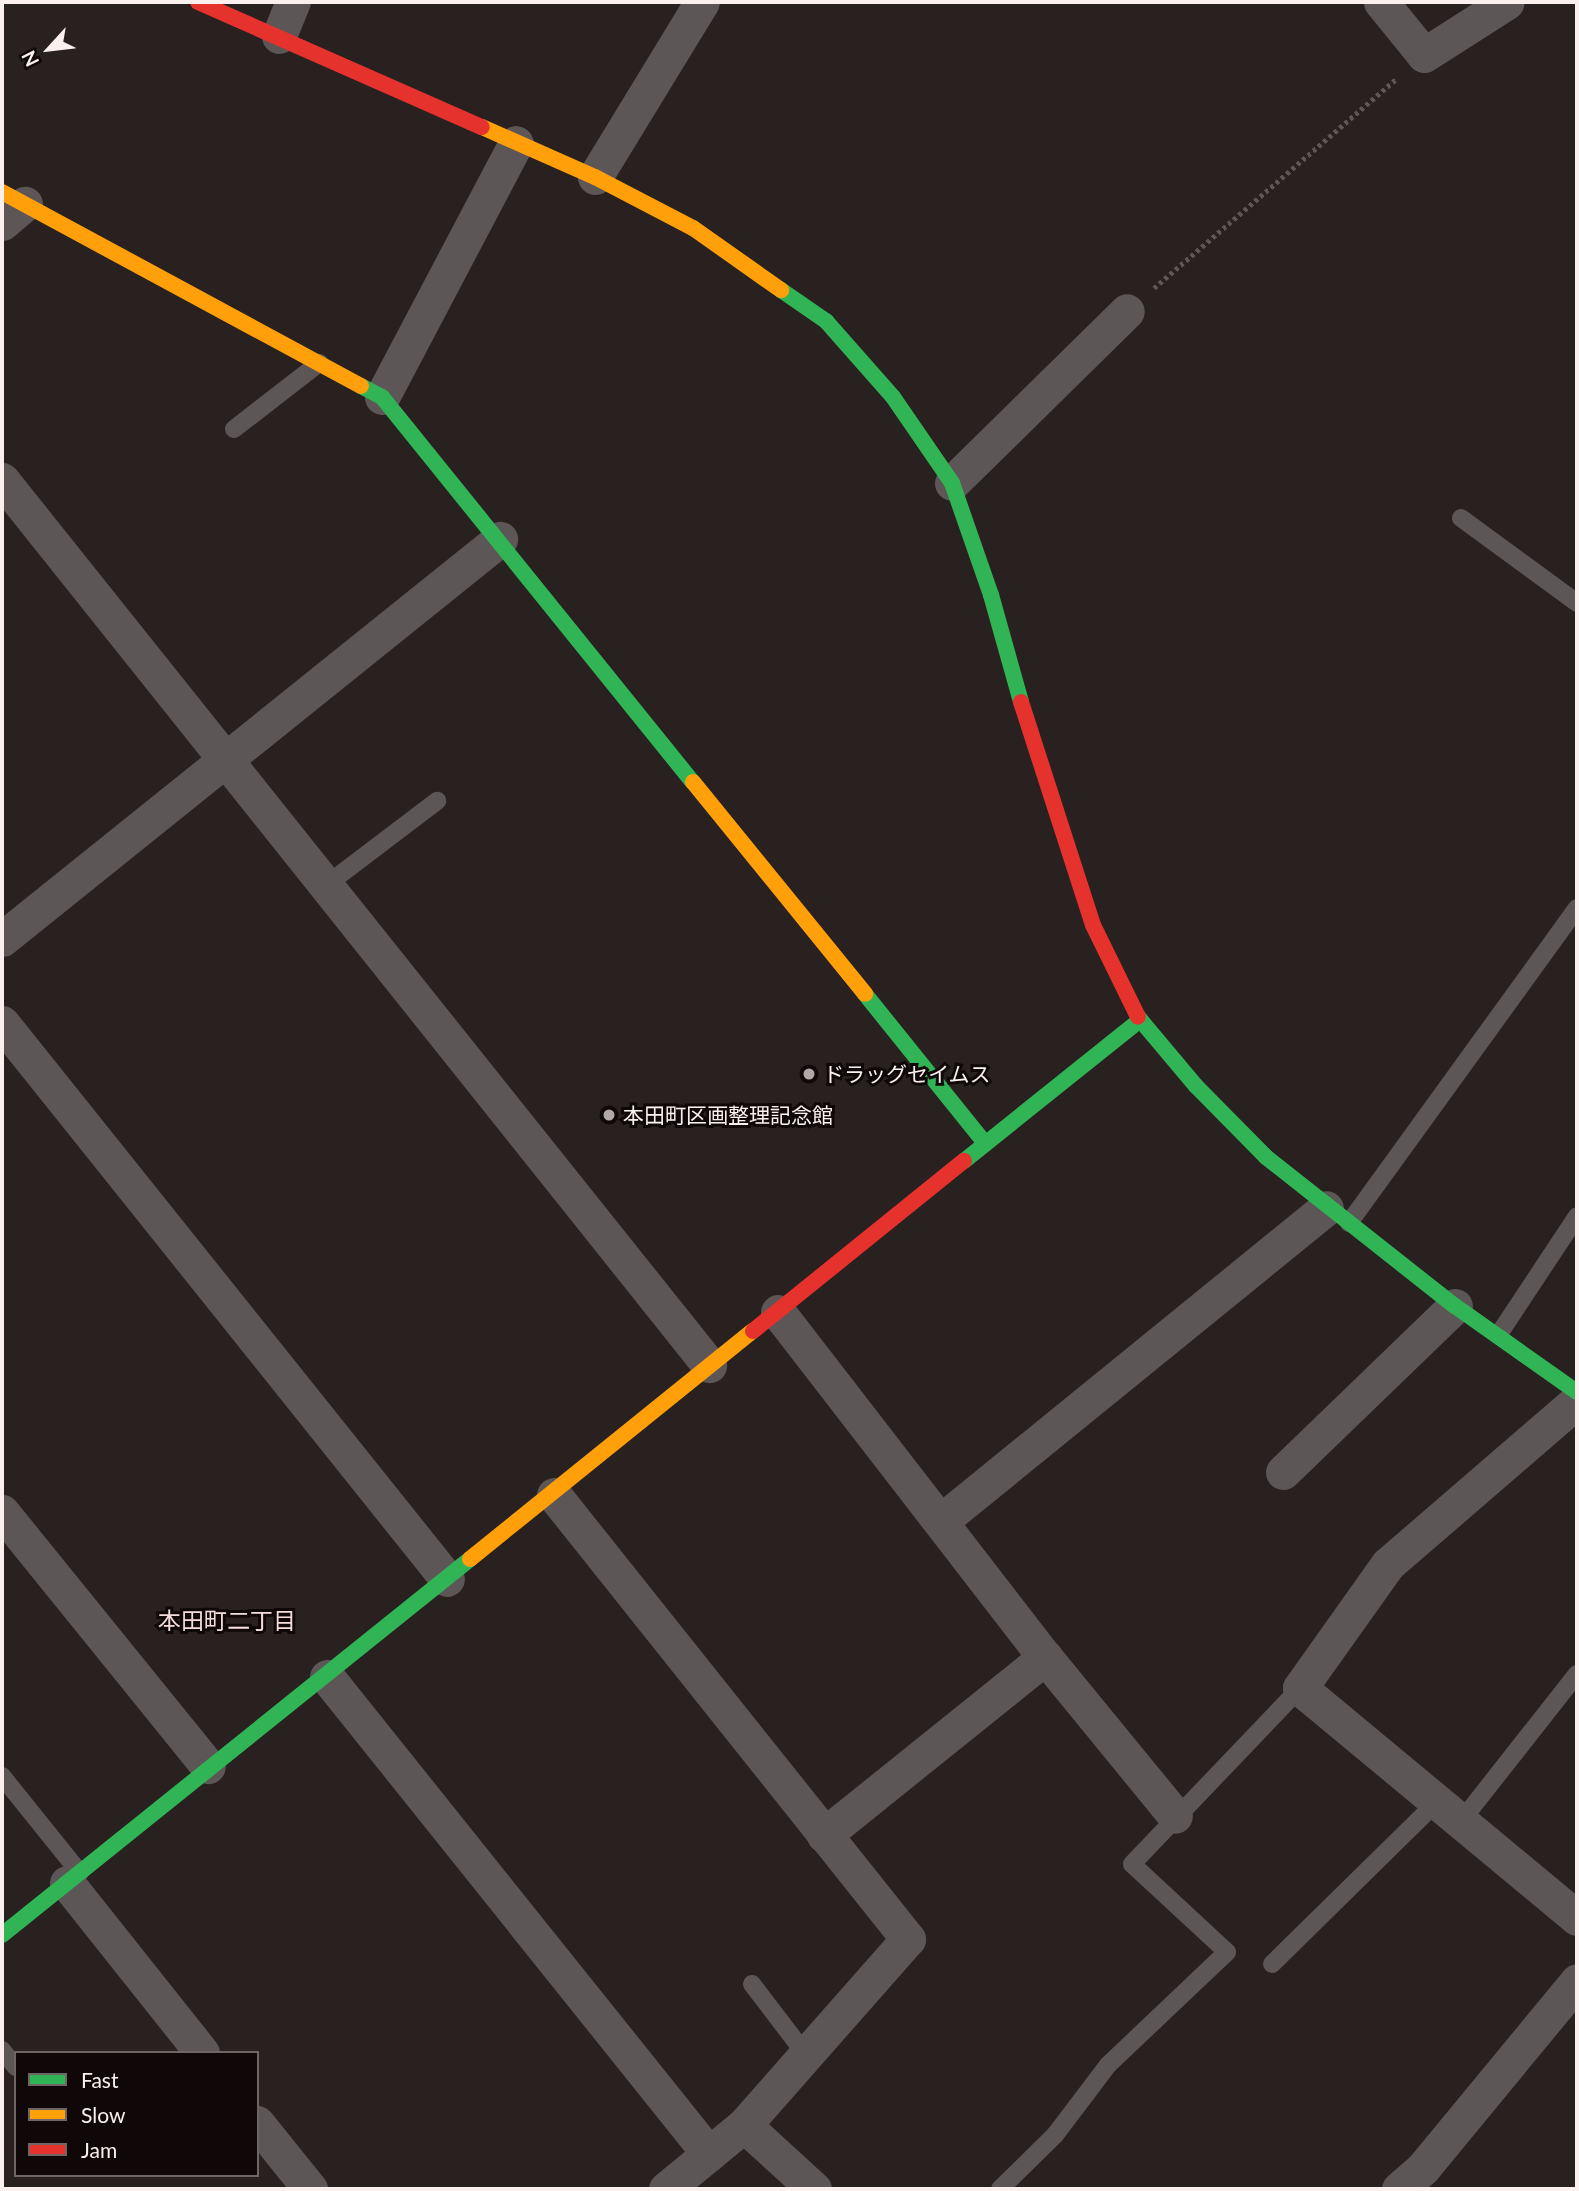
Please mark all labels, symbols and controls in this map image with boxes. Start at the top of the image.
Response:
north arrow [14,14,84,84]
text: N [16,47,43,71]
place label: ドラッグセイムス [823,1061,991,1087]
marker: ドラッグセイムス [801,1066,817,1082]
place label: 本田町区画整理記念館 [623,1102,833,1128]
marker: 本田町区画整理記念館 [601,1107,617,1123]
district label: 本田町二丁目 [158,1606,296,1634]
legend [14,2051,259,2177]
text: Fast [81,2067,118,2092]
text: Slow [81,2102,125,2127]
text: Jam [81,2137,117,2162]

